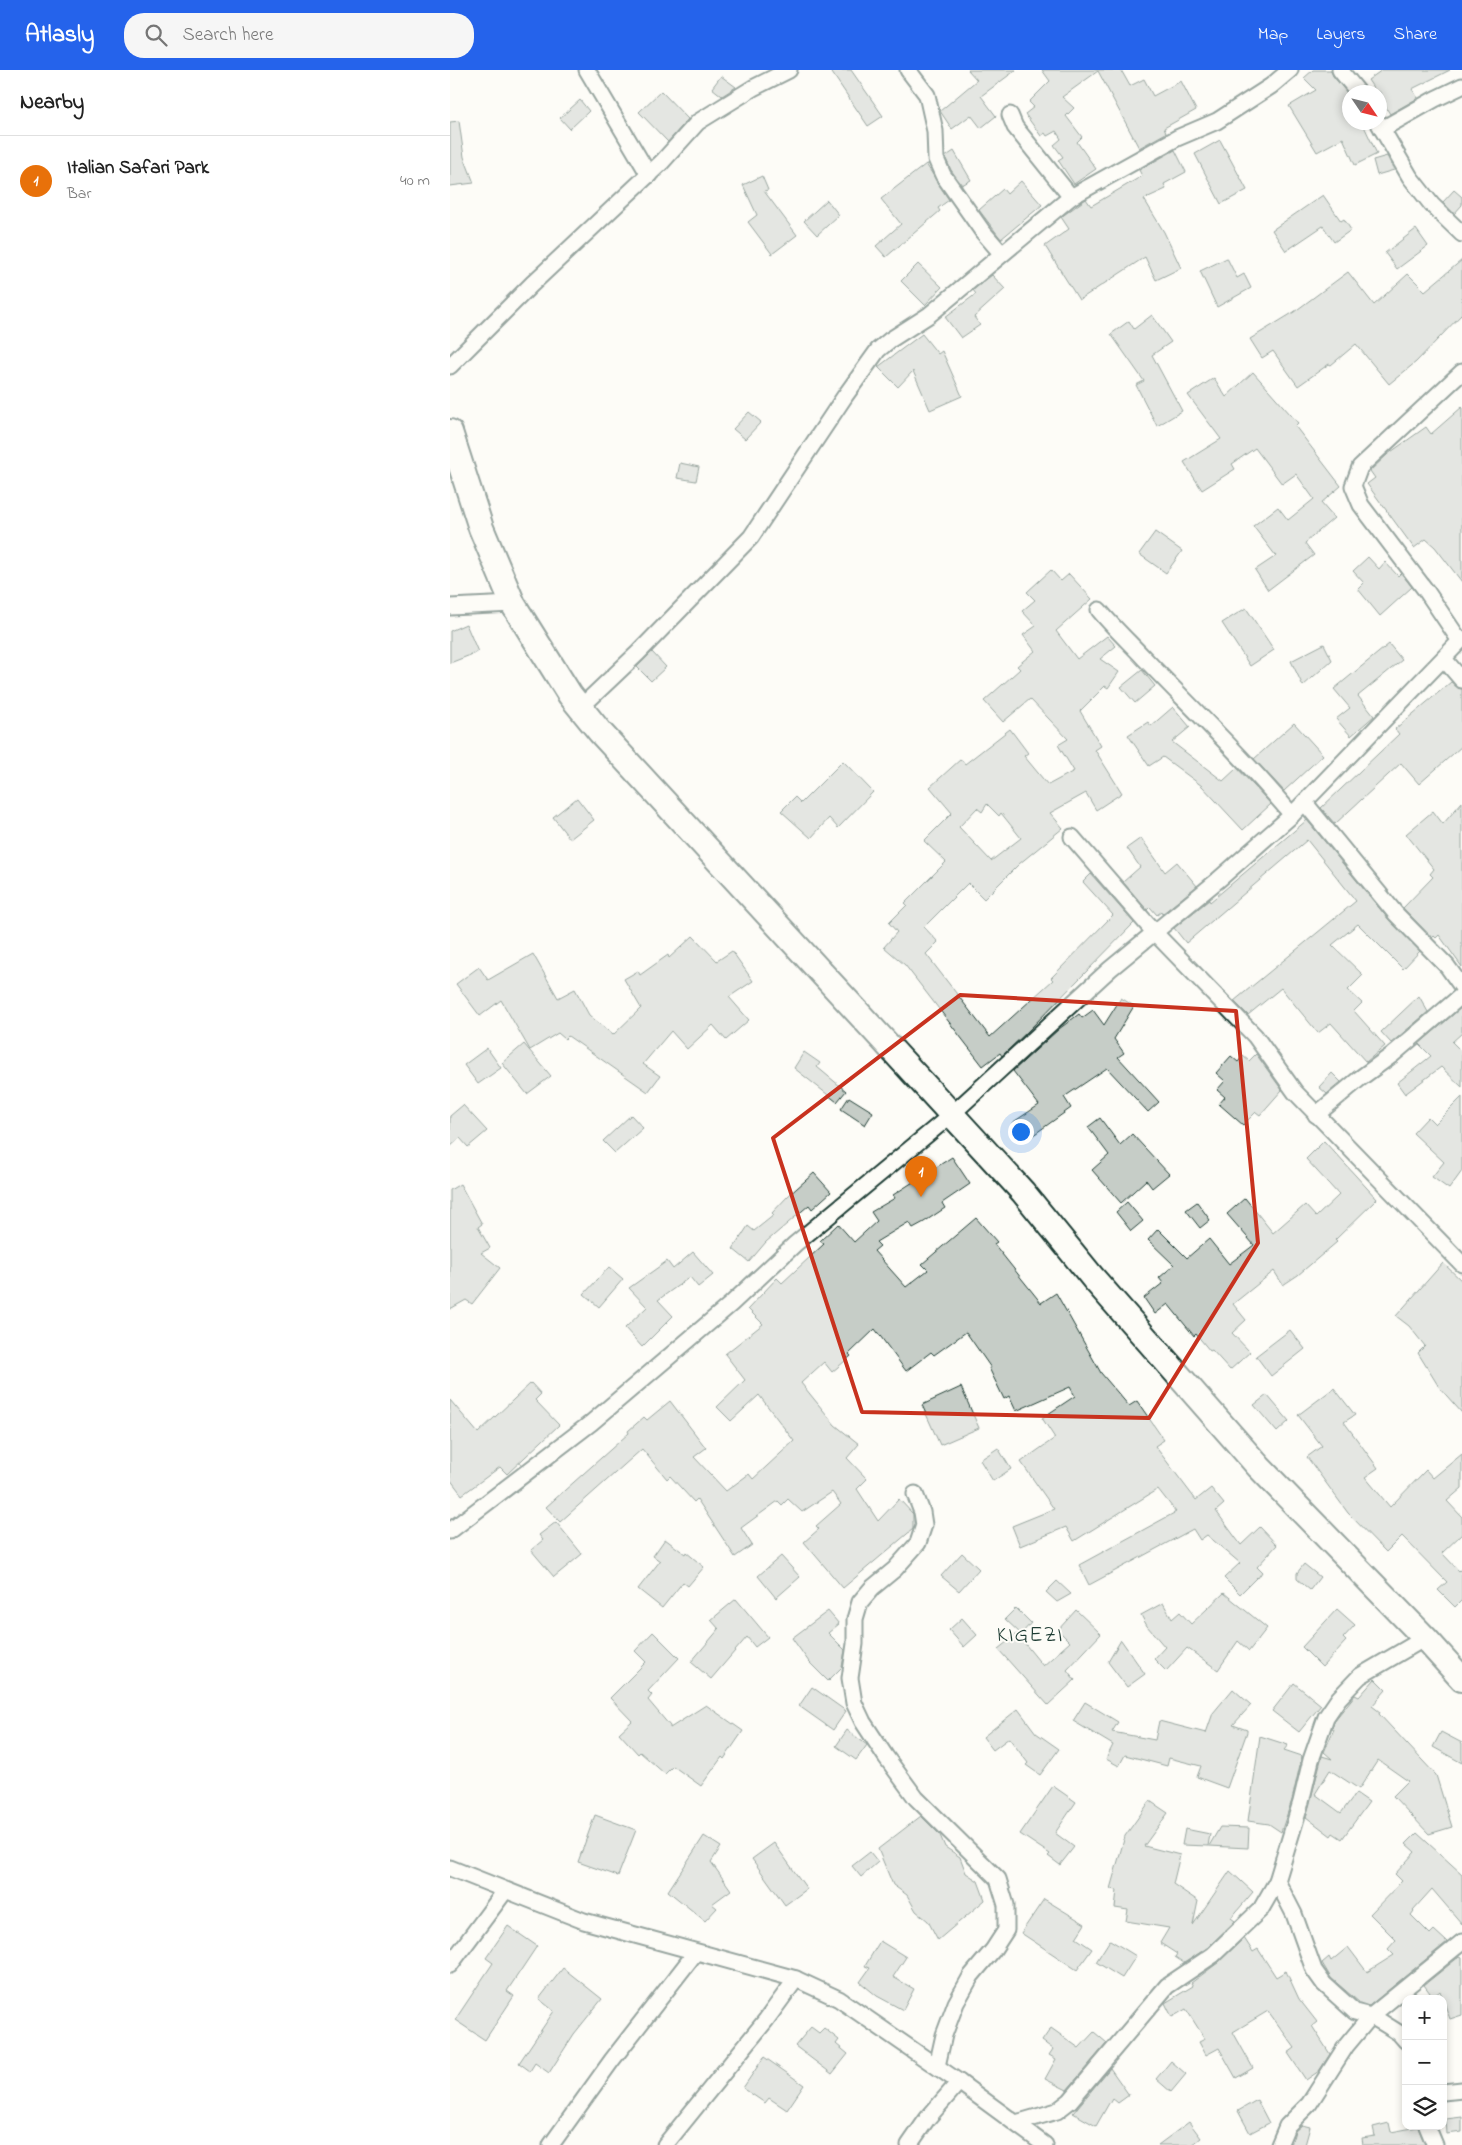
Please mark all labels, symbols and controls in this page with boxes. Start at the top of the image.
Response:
search box [124,13,474,58]
text: Atlasly [25,18,94,53]
icon: search [142,21,170,49]
text: Search here [182,22,273,49]
text: Map [1258,22,1288,48]
text: Layers [1316,22,1366,48]
text: Share [1394,22,1437,48]
north arrow [1342,85,1387,130]
text: Nearby [20,88,84,118]
text: Italian Safari Park [67,155,209,182]
text: 1 [33,169,39,193]
text: 40 m [400,169,430,193]
text: Bar [67,182,91,206]
your location [1008,1119,1034,1145]
pin: 1 [905,1156,937,1197]
district label: KIGEZI [997,1620,1063,1652]
map controls [1402,1995,1447,2130]
button: + [1402,1995,1447,2040]
button: − [1402,2040,1447,2085]
button: layers [1402,2085,1447,2130]

